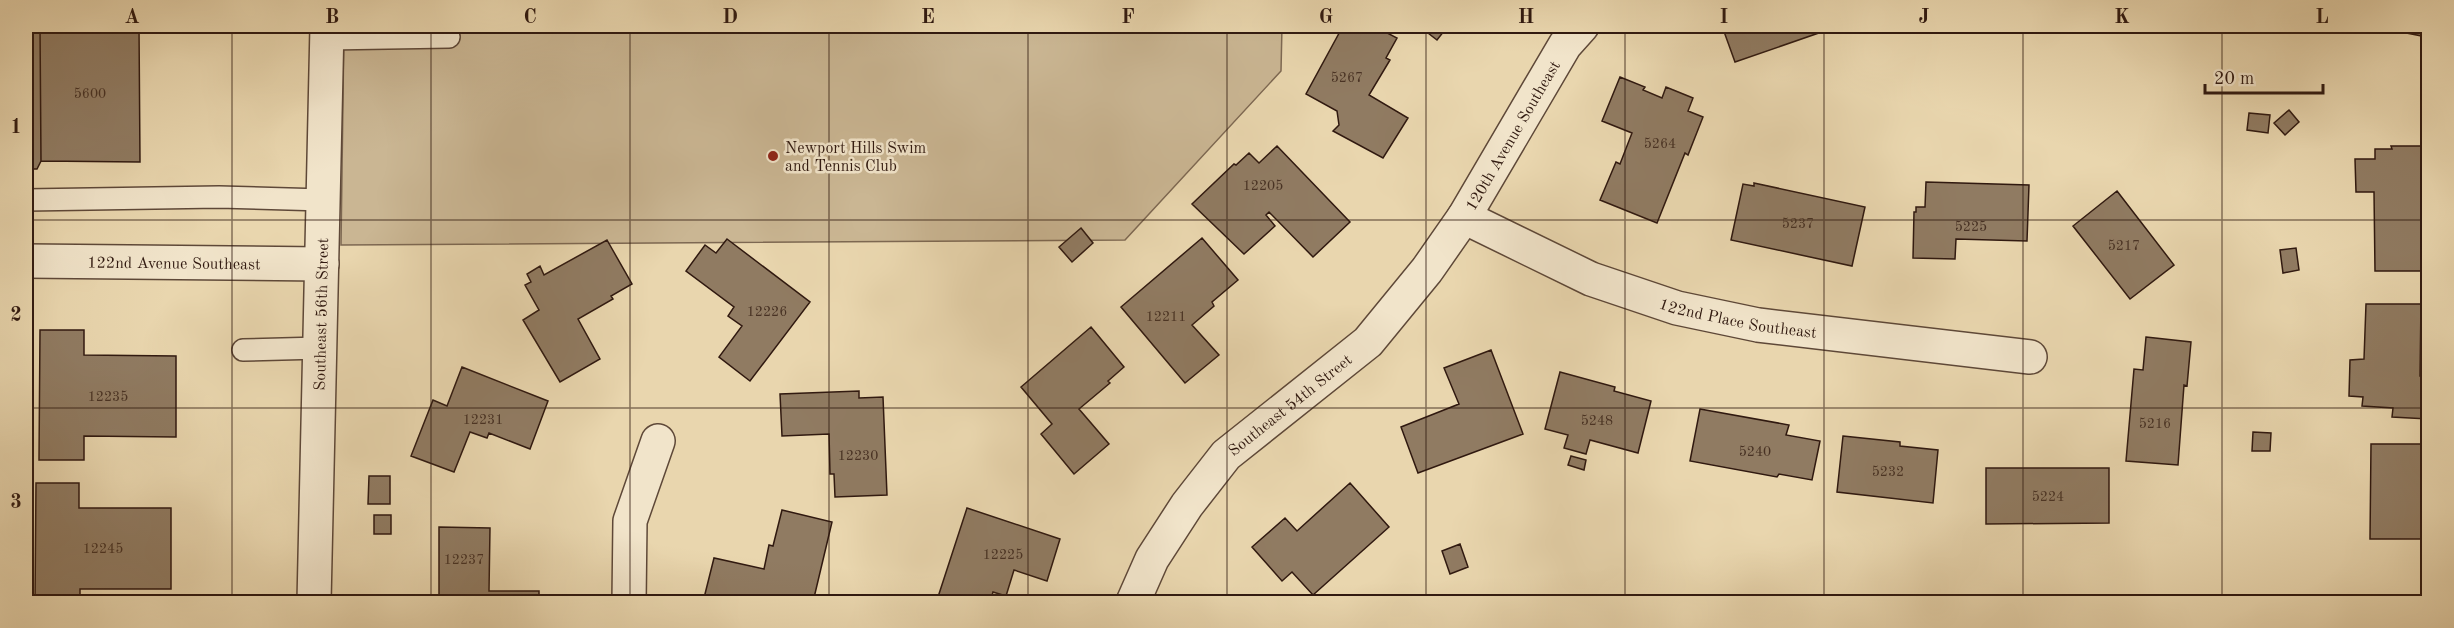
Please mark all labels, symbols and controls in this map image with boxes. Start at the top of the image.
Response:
text: A [124,8,140,28]
text: B [325,8,339,28]
text: C [523,8,537,28]
text: D [722,8,738,28]
text: E [921,8,935,28]
text: F [1121,8,1135,28]
text: G [1319,8,1333,28]
text: H [1518,8,1534,28]
text: I [1720,8,1728,28]
text: J [1919,8,1930,28]
text: K [2114,8,2130,28]
text: L [2315,8,2329,28]
scale bar [2205,57,2324,95]
street label: 120th Avenue Southeast [1464,58,1564,214]
text: 20 m [2214,70,2254,88]
house number: 5267 [1331,71,1363,85]
house number: 5600 [74,87,106,101]
text: 1 [10,118,22,138]
house number: 5264 [1644,137,1676,151]
place label: Newport Hills Swim and Tennis Club [785,141,927,175]
marker: Newport Hills Swim and Tennis Club [766,149,780,163]
house number: 12205 [1243,179,1283,193]
house number: 5237 [1782,217,1814,231]
house number: 5225 [1955,220,1987,234]
street label: Southeast 56th Street [313,237,332,391]
house number: 5217 [2108,239,2140,253]
street label: 122nd Avenue Southeast [87,256,261,273]
street label: 122nd Place Southeast [1657,297,1818,342]
house number: 12226 [747,305,787,319]
text: 2 [10,306,22,326]
house number: 12211 [1146,310,1186,324]
street label: Southeast 54th Street [1226,352,1356,460]
house number: 12235 [88,390,128,404]
house number: 12231 [463,413,503,427]
house number: 5248 [1581,414,1613,428]
house number: 5216 [2139,417,2171,431]
house number: 5240 [1739,445,1771,459]
house number: 12230 [838,449,878,463]
house number: 5232 [1872,465,1904,479]
house number: 5224 [2032,490,2064,504]
text: 3 [10,493,22,513]
house number: 12245 [83,542,123,556]
house number: 12225 [983,548,1023,562]
house number: 12237 [444,553,484,567]

